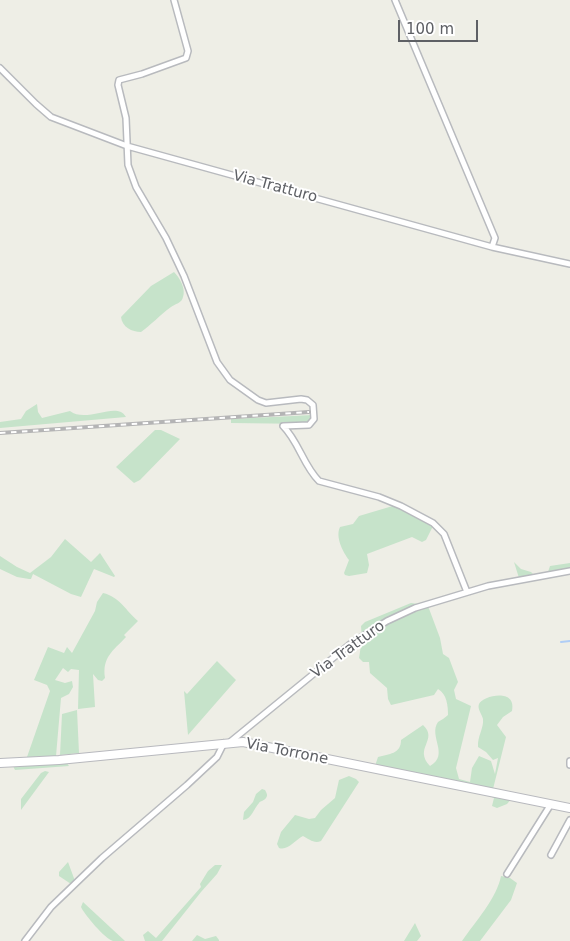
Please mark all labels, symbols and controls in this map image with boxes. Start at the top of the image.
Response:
scale bar [400,10,480,42]
text: 100 m [406,20,454,38]
street label: Via Tratturo [231,167,319,207]
street label: Via Tratturo [308,617,388,683]
street label: Via Torrone [244,735,330,769]

